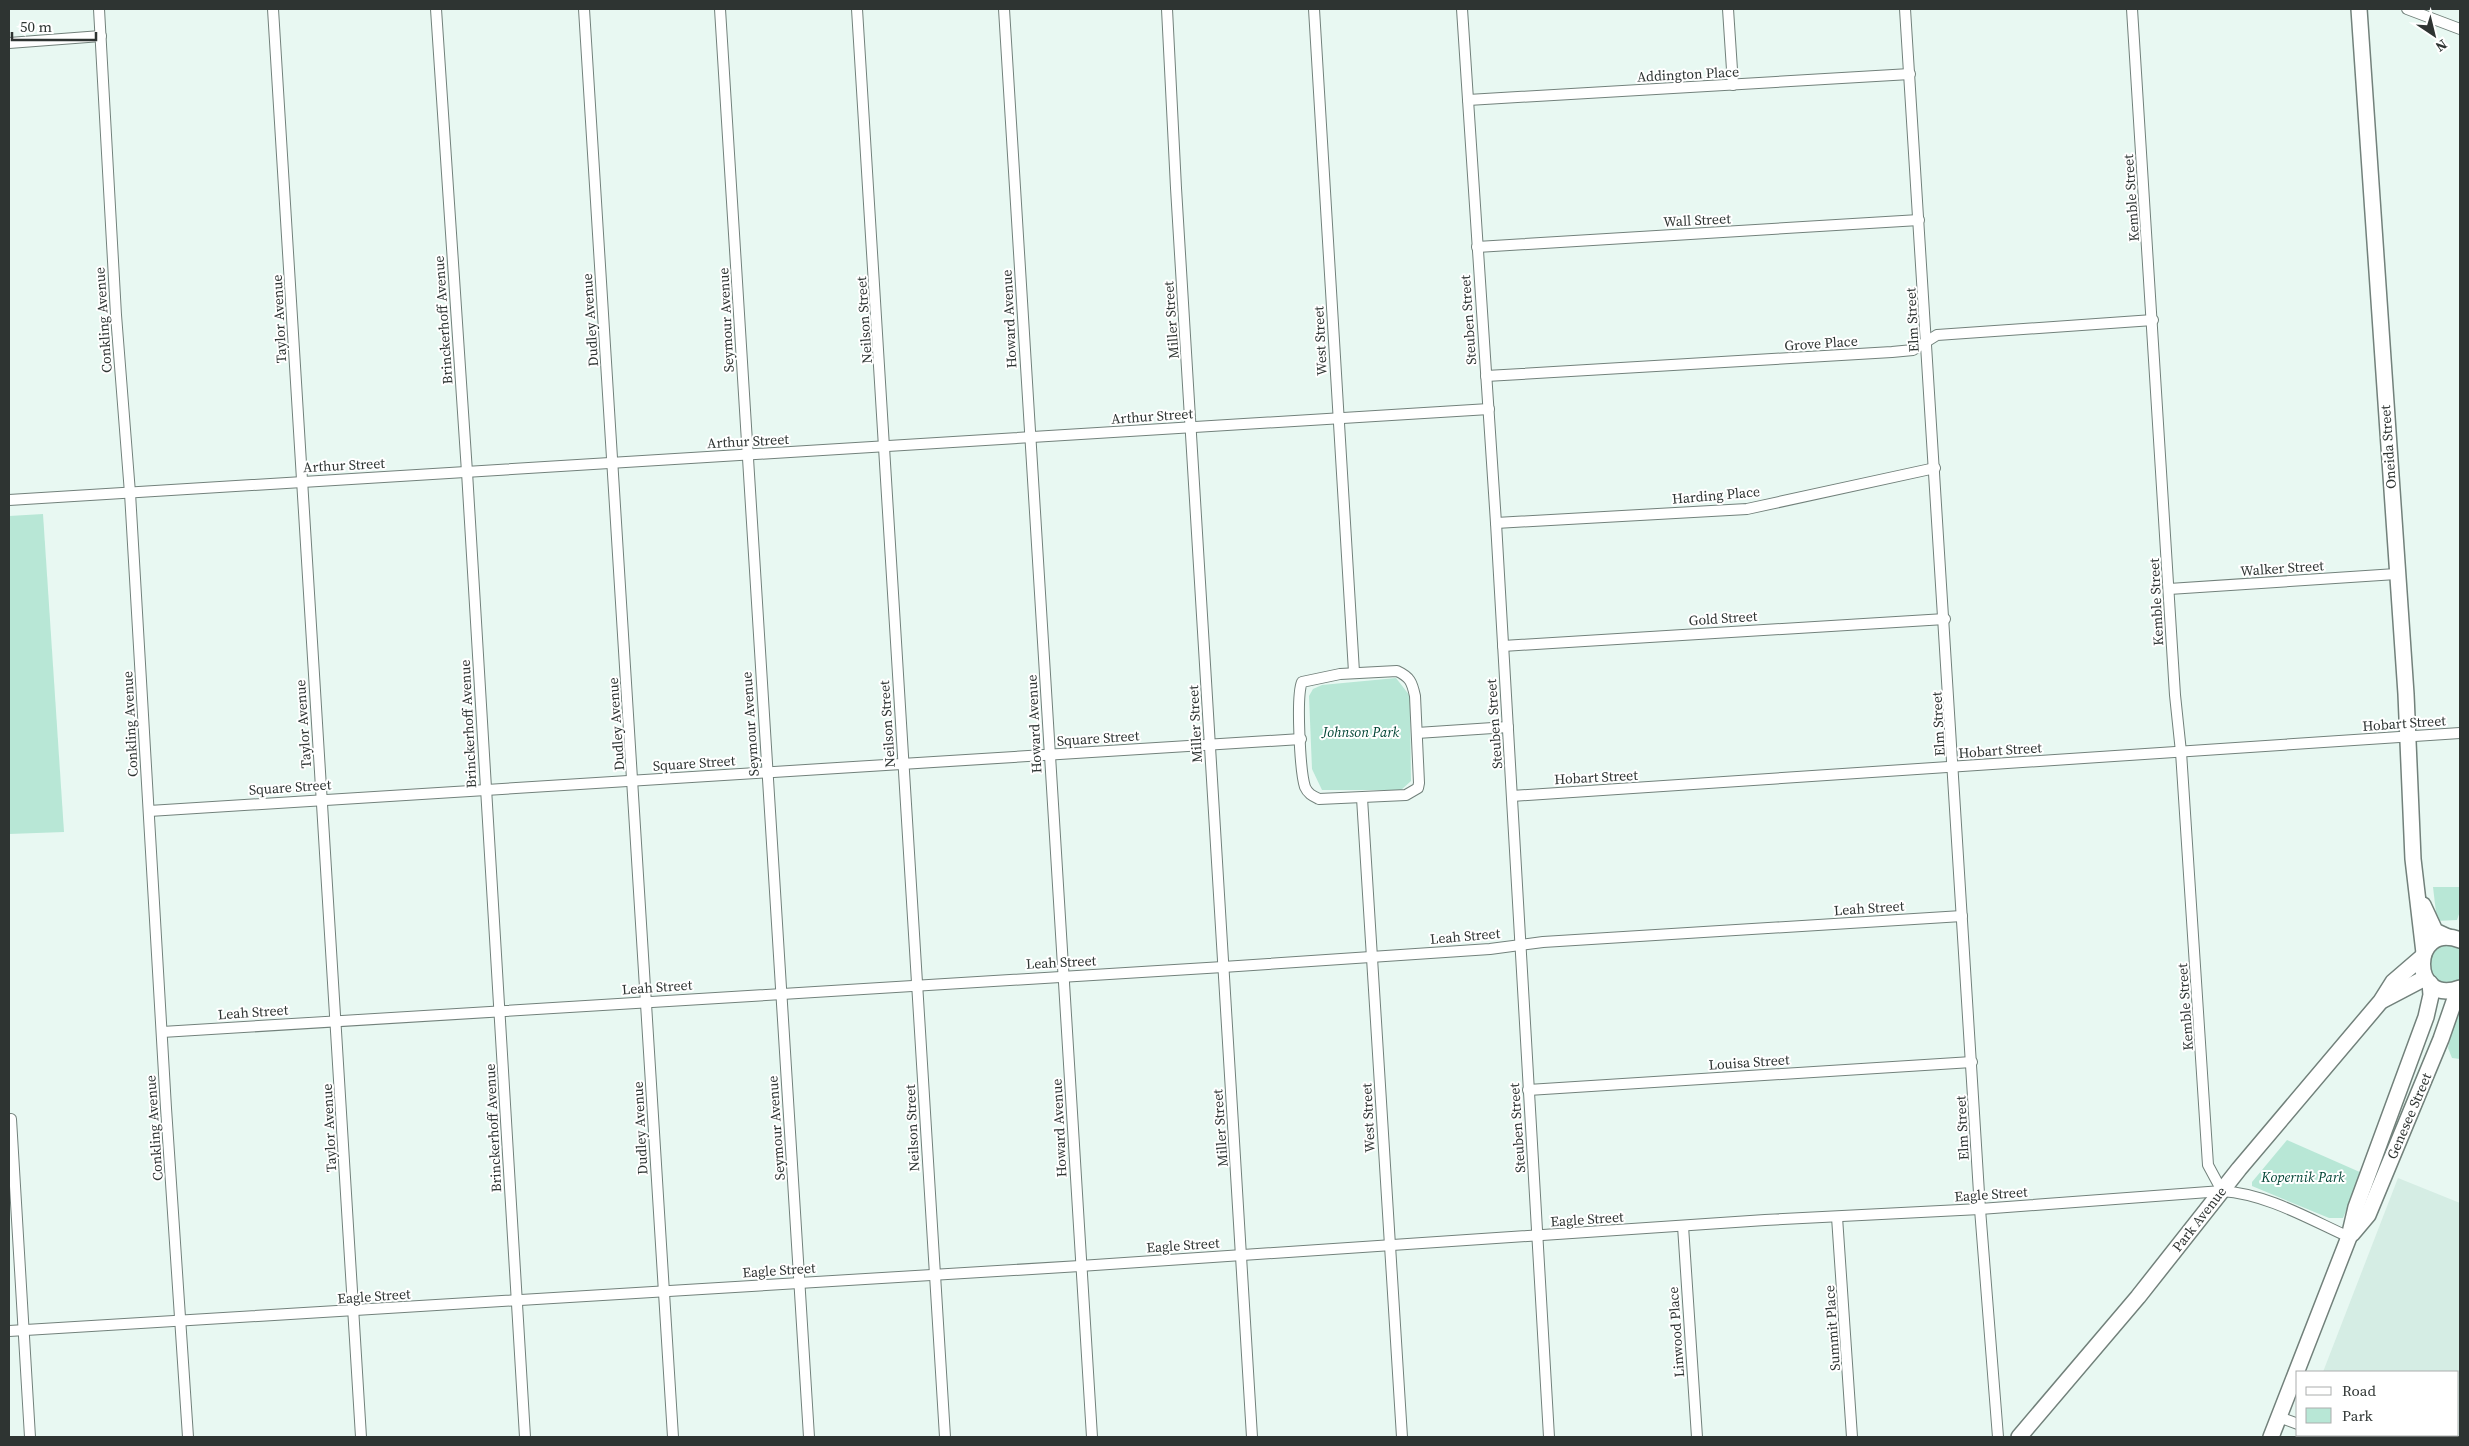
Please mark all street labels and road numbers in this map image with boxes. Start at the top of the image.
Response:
street label: Addington Place [1636,61,1740,87]
street label: Kemble Street [2118,153,2144,242]
street label: Wall Street [1663,208,1732,232]
street label: Brinckerhoff Avenue [429,255,457,385]
street label: Conkling Avenue [89,266,117,374]
street label: Seymour Avenue [713,267,739,373]
street label: Howard Avenue [996,269,1022,369]
street label: Dudley Avenue [577,273,603,367]
street label: Taylor Avenue [267,274,291,364]
street label: Steuben Street [1455,274,1481,366]
street label: Neilson Street [851,275,877,364]
street label: Miller Street [1158,280,1184,359]
street label: Elm Street [1900,287,1924,353]
street label: West Street [1308,305,1332,376]
street label: Grove Place [1784,330,1858,356]
street label: Arthur Street [1110,403,1194,429]
street label: Oneida Street [2375,404,2401,490]
street label: Arthur Street [707,429,790,453]
street label: Arthur Street [303,453,386,477]
street label: Harding Place [1671,481,1761,509]
street label: Walker Street [2240,555,2325,581]
street label: Kemble Street [2144,557,2168,646]
street label: Gold Street [1688,606,1758,630]
street label: Brinckerhoff Avenue [455,659,481,789]
street label: Conkling Avenue [117,671,143,777]
street label: Seymour Avenue [736,671,764,777]
street label: Howard Avenue [1021,674,1047,774]
street label: Dudley Avenue [603,677,629,771]
street label: Steuben Street [1481,678,1507,770]
street label: Taylor Avenue [290,679,316,769]
street label: Neilson Street [874,679,900,768]
street label: Miller Street [1183,684,1207,763]
street label: Elm Street [1926,691,1950,757]
street label: Hobart Street [2362,710,2447,736]
street label: Square Street [1056,725,1140,751]
street label: Hobart Street [1958,737,2043,763]
street label: Square Street [652,750,736,776]
street label: Hobart Street [1554,765,1639,789]
street label: Square Street [248,774,332,800]
street label: Leah Street [1833,896,1905,920]
street label: Leah Street [1429,923,1501,949]
street label: Leah Street [1025,950,1097,974]
street label: Kemble Street [2172,962,2198,1051]
street label: Leah Street [621,975,693,999]
street label: Leah Street [217,1000,289,1024]
street label: Louisa Street [1708,1049,1790,1075]
street label: Brinckerhoff Avenue [480,1063,506,1193]
street label: Genesee Street [2382,1069,2436,1162]
street label: Conkling Avenue [140,1074,168,1182]
street label: Seymour Avenue [762,1075,790,1181]
street label: Howard Avenue [1046,1078,1072,1178]
street label: Dudley Avenue [628,1081,652,1175]
street label: West Street [1356,1082,1380,1153]
street label: Steuben Street [1504,1082,1530,1174]
street label: Taylor Avenue [317,1083,341,1173]
street label: Neilson Street [900,1083,924,1172]
street label: Miller Street [1207,1088,1233,1167]
street label: Elm Street [1950,1095,1974,1161]
street label: Eagle Street [1954,1181,2029,1207]
street label: Park Avenue [2167,1182,2231,1256]
street label: Eagle Street [1550,1206,1625,1232]
street label: Eagle Street [1146,1232,1221,1258]
street label: Eagle Street [742,1257,817,1283]
street label: Eagle Street [337,1283,412,1309]
street label: Summit Place [1819,1285,1845,1371]
street label: Linwood Place [1663,1286,1689,1378]

